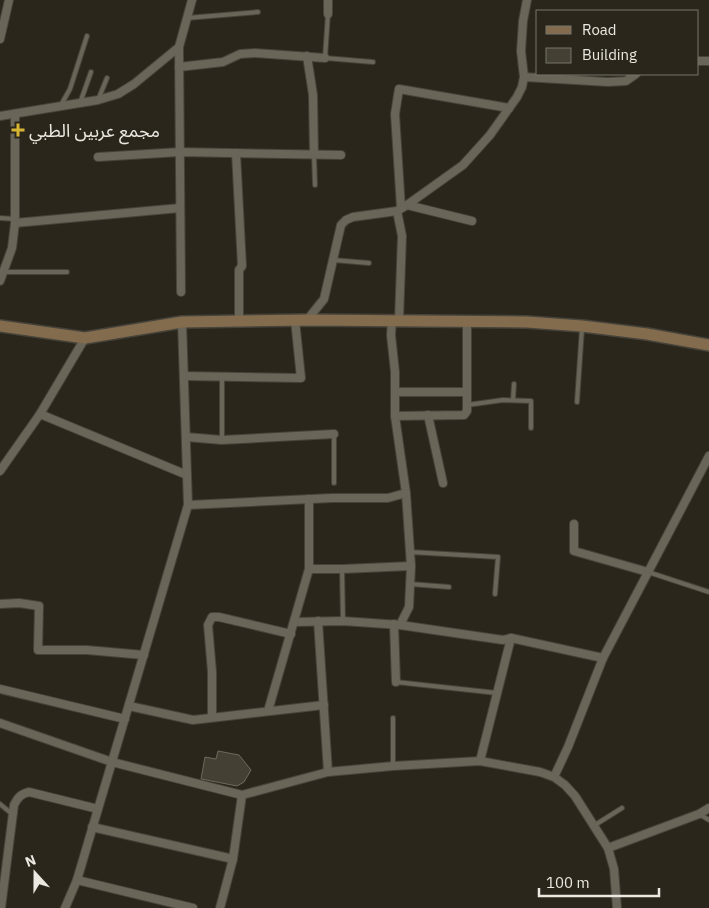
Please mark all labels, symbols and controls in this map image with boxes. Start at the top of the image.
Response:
legend [536,10,699,75]
text: Road [582,20,617,39]
text: Building [582,45,637,64]
place label: مجمع عربين الطبي [29,119,160,145]
marker: مجمع عربين الطبي [11,123,25,137]
north arrow [10,848,60,898]
text: N [22,851,38,871]
scale bar [539,866,659,898]
text: 100 m [546,873,590,892]

